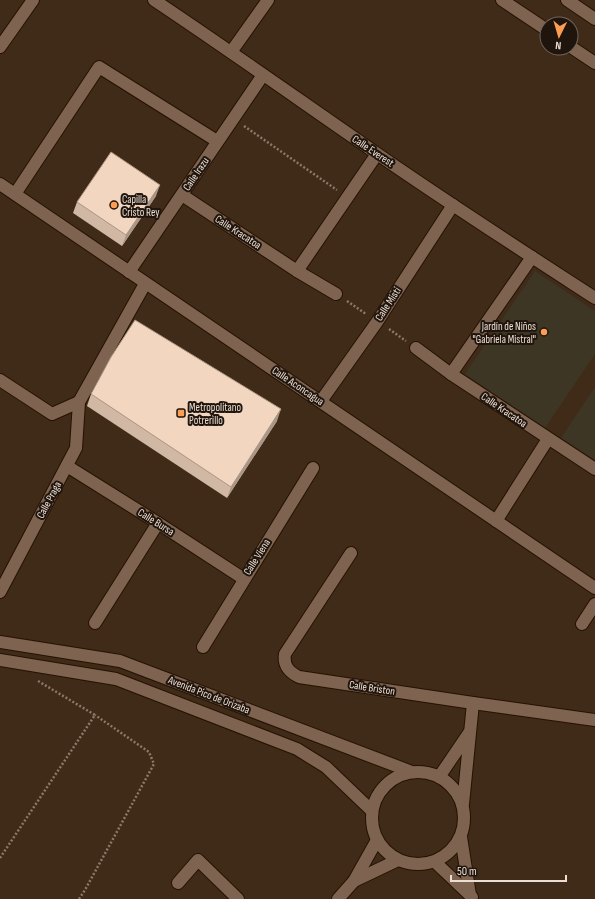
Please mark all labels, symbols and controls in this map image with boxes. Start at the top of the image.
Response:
north arrow [539,16,579,56]
text: N [555,39,562,52]
street label: Calle Everest [350,132,397,170]
street label: Calle Irazu [180,154,212,193]
place label: Capilla Cristo Rey [122,193,160,219]
marker: Capilla Cristo Rey [109,200,119,210]
street label: Calle Kracatoa [213,212,263,252]
street label: Calle Misti [372,285,404,323]
place label: Jardín de Niños "Gabriela Mistral" [473,320,536,346]
marker: Jardín de Niños "Gabriela Mistral" [539,327,549,337]
street label: Calle Aconcagua [270,364,326,408]
street label: Calle Kracatoa [479,390,529,430]
place label: Metropolitano Potrerillo [189,401,242,427]
marker: Metropolitano Potrerillo [176,408,186,418]
street label: Calle Praga [34,479,64,521]
street label: Calle Bursa [135,506,177,538]
street label: Calle Viena [241,537,273,577]
street label: Avenida Pico de Orizaba [165,673,252,717]
street label: Calle Briston [348,678,396,698]
scale bar [451,857,566,883]
text: 50 m [457,864,477,879]

